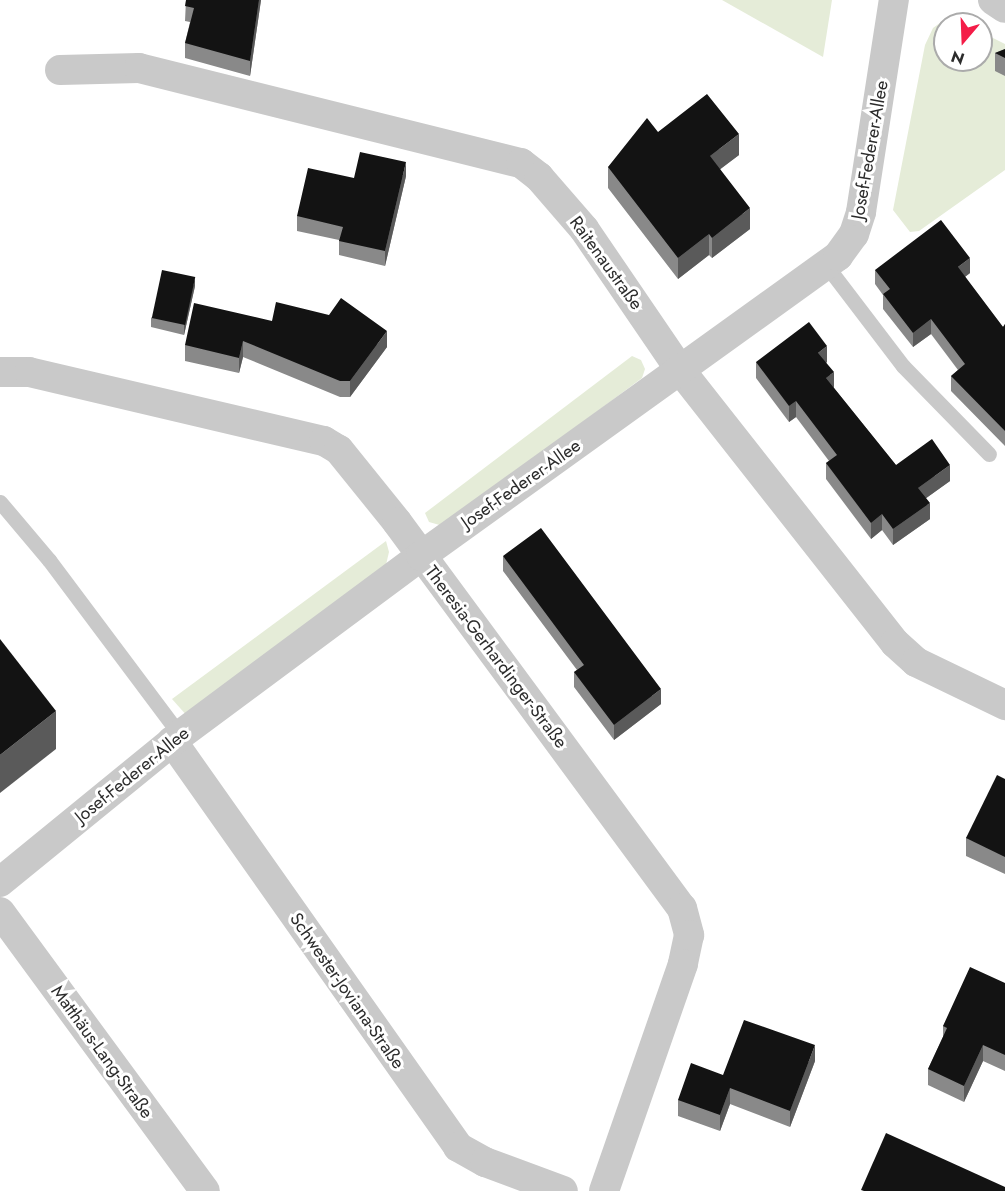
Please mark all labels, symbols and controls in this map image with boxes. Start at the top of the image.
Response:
north arrow [933,12,993,72]
text: N [948,45,967,71]
street label: Josef-Federer-Allee [847,79,893,221]
street label: Raitenaustraße [565,212,647,314]
street label: Josef-Federer-Allee [457,435,585,533]
street label: Theresia-Gerhardinger-Straße [420,562,572,752]
street label: Josef-Federer-Allee [71,722,193,828]
street label: Schwester-Joviana-Straße [285,909,409,1073]
street label: Matthäus-Lang-Straße [46,981,158,1123]

